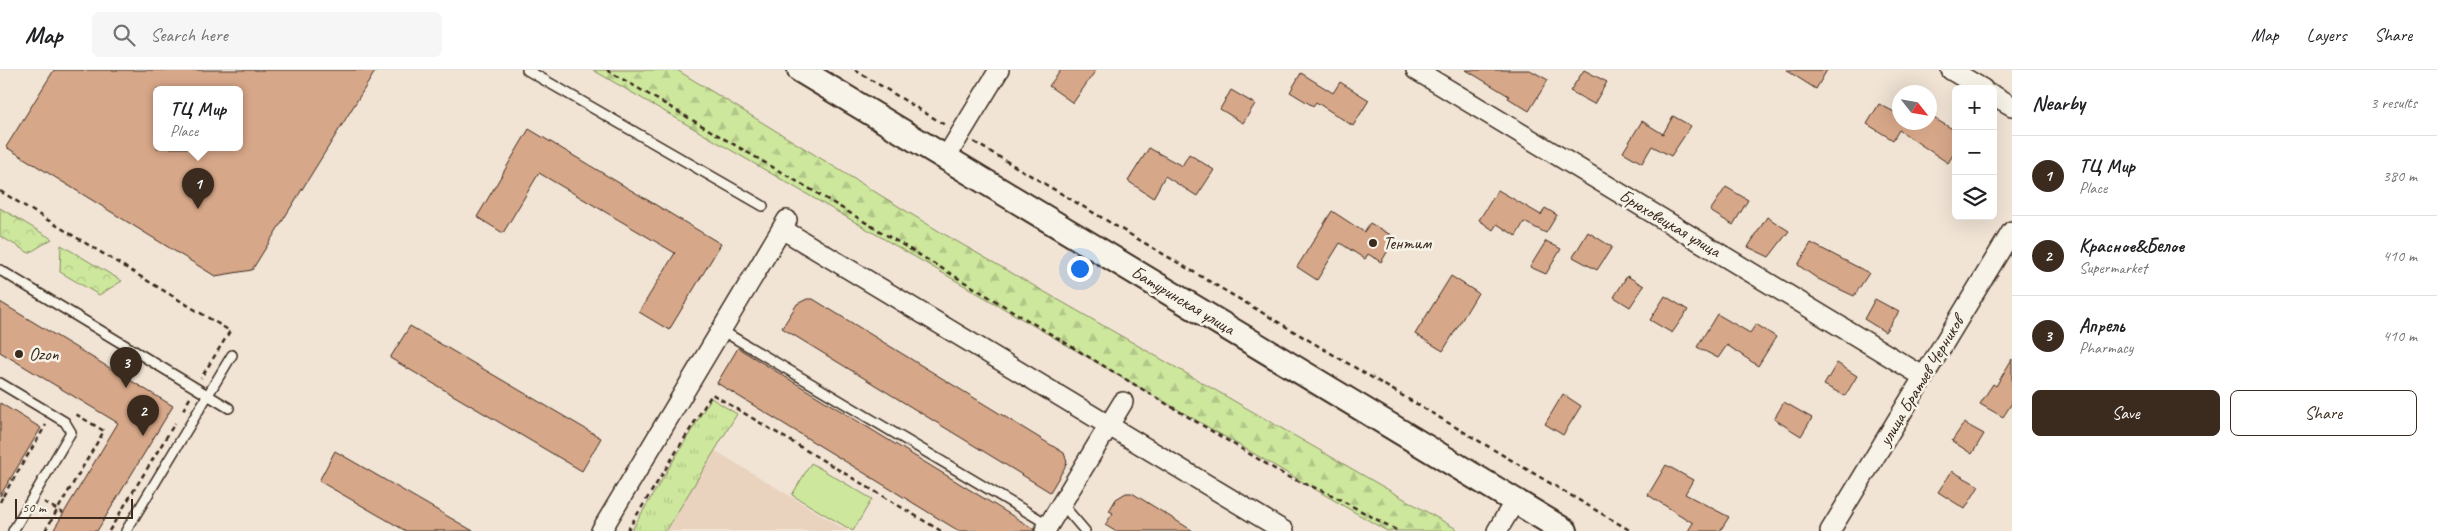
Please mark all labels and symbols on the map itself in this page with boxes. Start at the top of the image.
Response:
north arrow [1892,85,1937,130]
pin: 1 [182,168,214,209]
street label: Брюховецкая улица [1615,184,1726,263]
place label: Тентим [1383,232,1433,254]
marker: Тентим [1367,237,1379,249]
your location [1067,256,1093,282]
street label: Батуринская улица [1127,261,1240,340]
street label: улица Братьев Черников [1873,309,1971,450]
place label: Ozon [29,343,59,365]
pin: 3 [110,347,142,388]
marker: Ozon [13,348,25,360]
pin: 2 [127,395,159,436]
scale bar [15,496,132,519]

